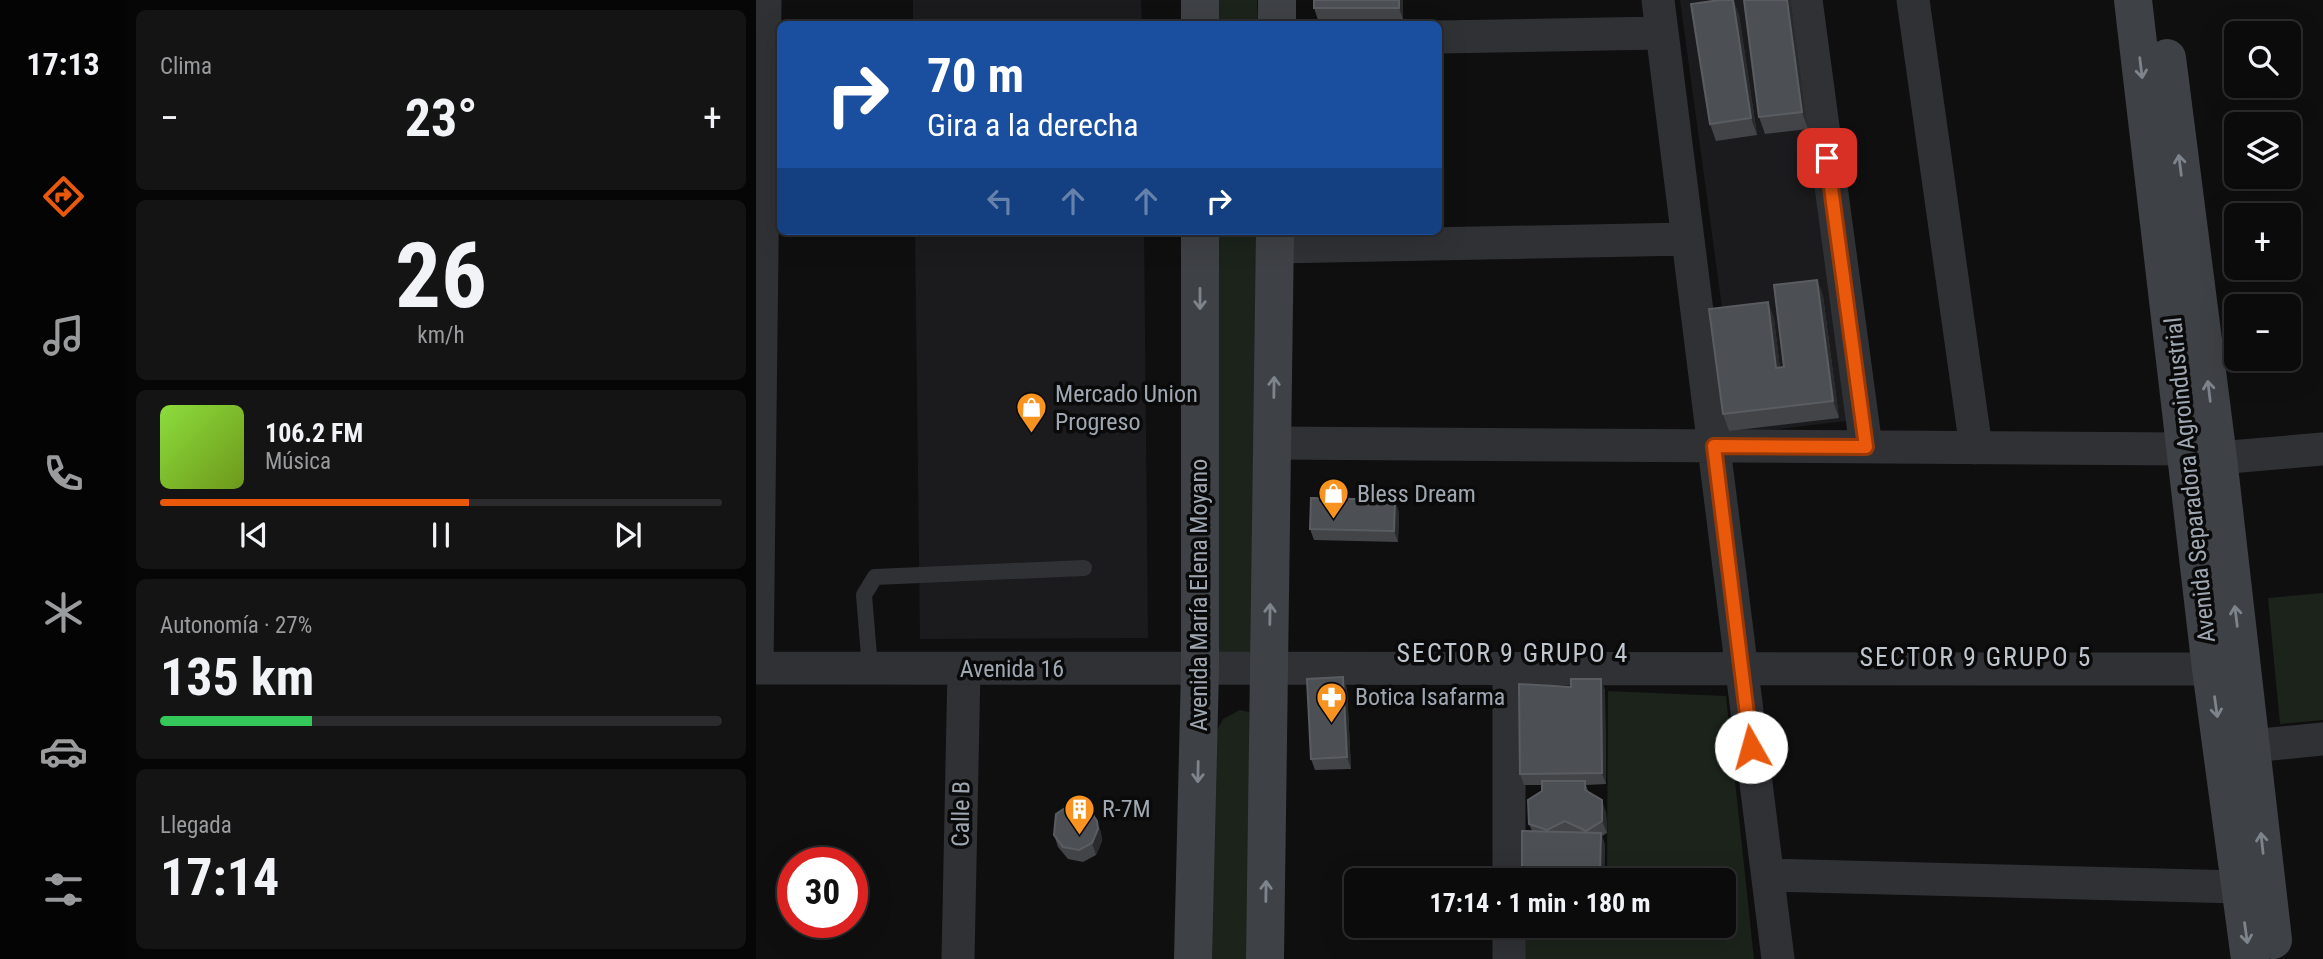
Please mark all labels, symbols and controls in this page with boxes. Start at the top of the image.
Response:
map controls [2224,21,2301,371]
button: search [2224,21,2301,98]
text: 17:13 [26,45,100,83]
text: 70 m [927,47,1024,104]
icon: right [812,49,903,140]
text: Clima [160,53,212,80]
one-way arrow [2134,56,2147,79]
text: 23° [405,88,477,149]
text: − [160,96,179,140]
text: + [703,96,722,140]
text: Gira a la derecha [927,106,1139,144]
button: layers [2224,112,2301,189]
pin [1797,128,1857,188]
icon: arrive [1808,139,1846,177]
one-way arrow [2174,154,2187,177]
icon: directions [39,172,88,221]
icon: left [981,182,1019,220]
icon: ahead [1054,182,1092,220]
icon: ahead [1127,182,1165,220]
icon: right [1200,182,1238,220]
button: + [2224,203,2301,280]
text: 26 [395,223,487,329]
one-way arrow [1193,287,1207,310]
button: − [2224,294,2301,371]
icon: music [39,311,88,360]
street label: Avenida Separadora Agroindustrial [2159,316,2221,644]
text: km/h [417,322,465,349]
one-way arrow [1267,376,1280,399]
place label: Mercado Union Progreso [1055,380,1198,436]
one-way arrow [2203,380,2216,402]
shop icon: Mercado Union Progreso [1015,391,1049,435]
text: 106.2 FM [265,418,363,448]
text: Música [265,448,331,475]
icon: phone [39,449,88,498]
street label: Avenida María Elena Moyano [1185,459,1213,731]
shop icon: Bless Dream [1317,477,1351,521]
place label: Bless Dream [1357,480,1476,508]
icon: previous [235,516,273,554]
icon: pause [422,516,460,554]
icon: next [609,516,647,554]
icon: climate [39,588,88,637]
one-way arrow [1263,603,1277,626]
one-way arrow [2230,606,2243,628]
text: Autonomía · 27% [160,612,312,639]
district label: SECTOR 9 GRUPO 4 [1397,638,1629,668]
district label: SECTOR 9 GRUPO 5 [1860,642,2092,672]
text: 135 km [160,647,314,708]
street label: Avenida 16 [960,655,1064,683]
pharmacy icon: Botica Isafarma [1315,680,1349,724]
place label: Botica Isafarma [1355,683,1505,711]
one-way arrow [2210,695,2223,718]
position arrow [1714,710,1788,784]
icon: car [39,727,88,776]
one-way arrow [1191,760,1204,783]
street label: Calle B [946,781,976,847]
building icon: R-7M [1062,792,1096,836]
place label: R-7M [1102,795,1151,823]
text: Llegada [160,812,232,839]
one-way arrow [2255,832,2268,854]
text: 17:14 [160,847,279,908]
speed limit sign: 30 [777,847,868,938]
icon: filters [39,865,88,914]
one-way arrow [1259,880,1273,903]
text: 17:14 · 1 min · 180 m [1430,888,1650,918]
one-way arrow [2240,921,2253,944]

